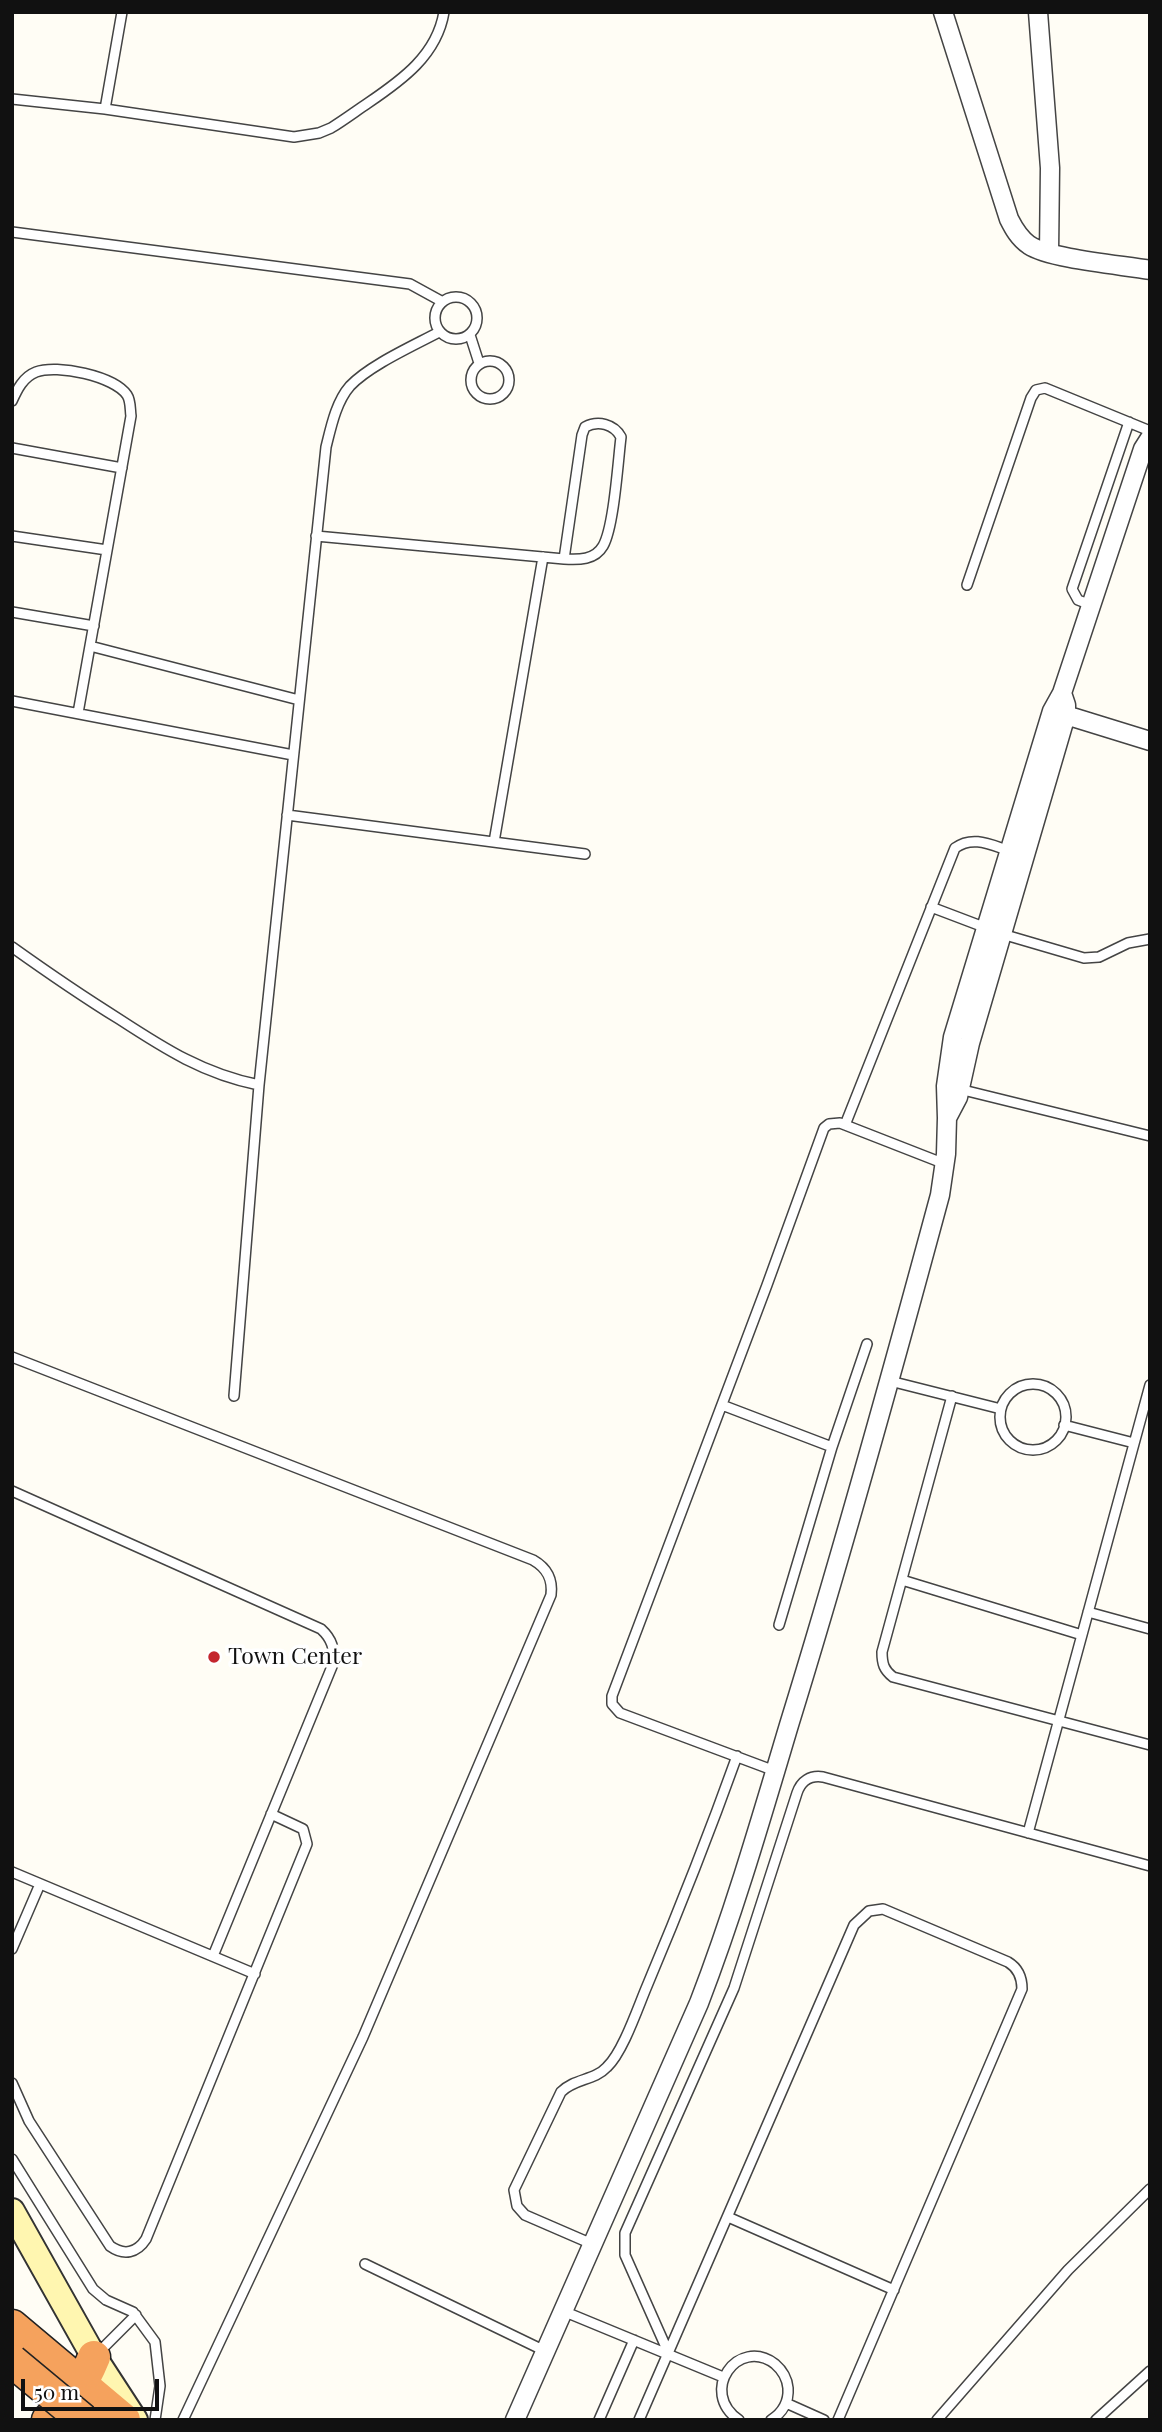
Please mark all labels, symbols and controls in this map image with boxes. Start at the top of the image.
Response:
place label: Town Center [228,1643,362,1671]
marker: Town Center [206,1649,222,1665]
scale bar [24,2366,163,2410]
text: 50 m [34,2377,79,2405]

